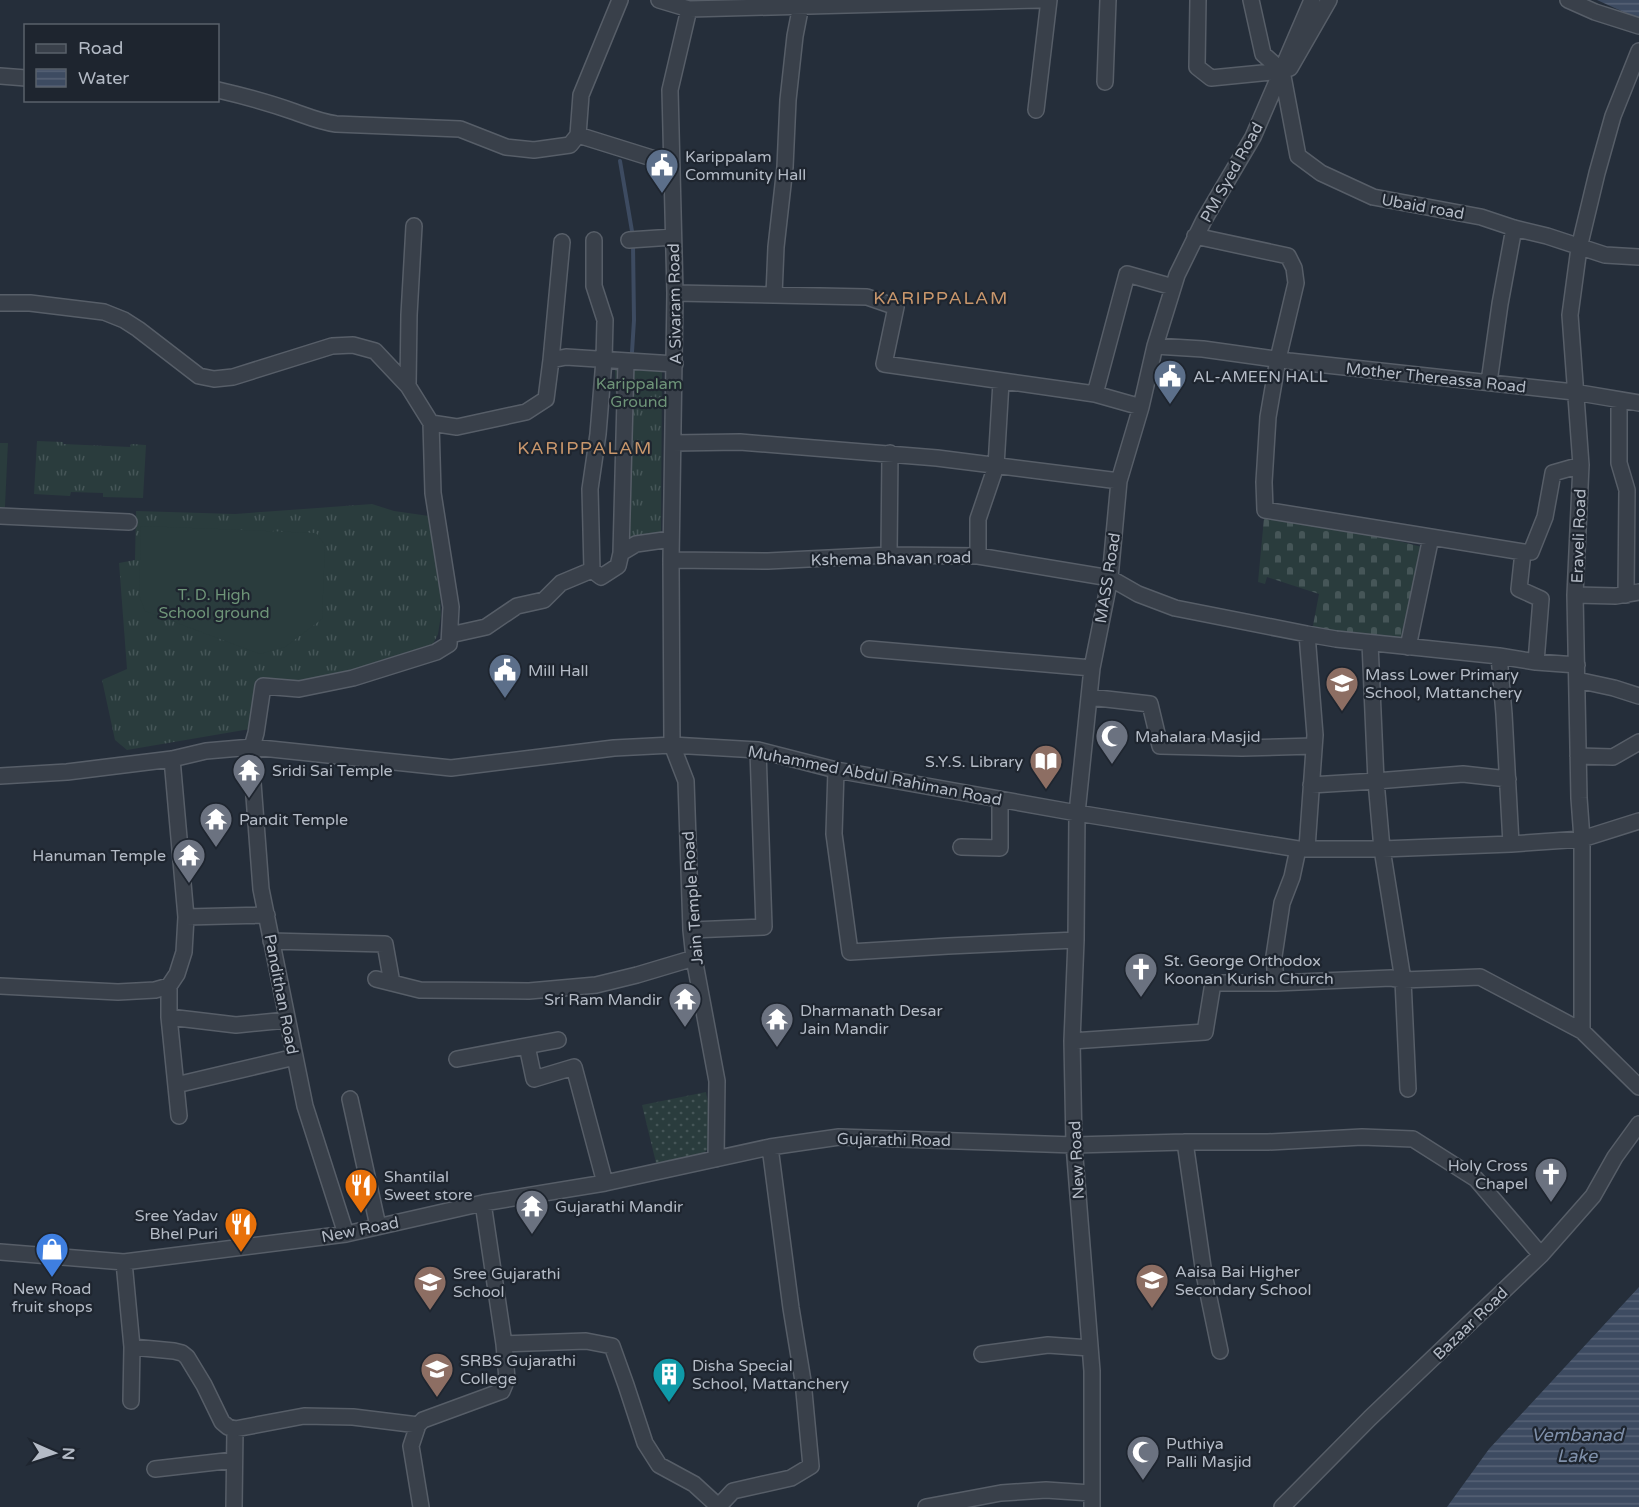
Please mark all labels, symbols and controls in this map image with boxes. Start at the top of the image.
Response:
legend [24,24,219,102]
text: Road [78,37,123,59]
text: Water [78,67,129,89]
street label: PM Syed Road [1196,119,1268,226]
public building icon: Karippalam Community Hall [644,147,680,194]
place label: Karippalam Community Hall [685,147,806,185]
street label: Ubaid road [1380,190,1466,224]
street label: A Sivaram Road [664,243,686,365]
district label: KARIPPALAM [873,287,1009,309]
public building icon: AL-AMEEN HALL [1152,358,1188,405]
street label: Mother Thereassa Road [1345,359,1527,397]
place label: AL-AMEEN HALL [1193,367,1328,387]
park label: Karippalam Ground [596,374,682,412]
district label: KARIPPALAM [517,437,653,459]
street label: Eraveli Road [1567,488,1591,584]
street label: MASS Road [1091,531,1125,625]
street label: Kshema Bhavan road [811,548,971,570]
park label: T. D. High School ground [158,585,270,623]
public building icon: Mill Hall [487,652,523,699]
place label: Mill Hall [528,661,588,681]
school or university icon: Mass Lower Primary School, Mattanchery [1324,665,1360,712]
place label: Mass Lower Primary School, Mattanchery [1365,665,1523,703]
mosque icon: Mahalara Masjid [1094,718,1130,765]
place label: Mahalara Masjid [1135,727,1261,747]
street label: Muhammed Abdul Rahiman Road [746,742,1003,810]
library icon: S.Y.S. Library [1028,743,1064,790]
temple icon: Sridi Sai Temple [231,752,267,799]
place label: S.Y.S. Library [925,752,1023,772]
place label: Sridi Sai Temple [272,761,393,781]
temple icon: Pandit Temple [198,801,234,848]
place label: Pandit Temple [239,810,348,830]
street label: Jain Temple Road [678,830,708,966]
temple icon: Hanuman Temple [171,837,207,884]
place label: Hanuman Temple [32,846,166,866]
street label: Pandithan Road [260,932,302,1056]
church icon: St. George Orthodox Koonan Kurish Church [1123,951,1159,998]
place label: St. George Orthodox Koonan Kurish Church [1164,951,1334,989]
temple icon: Sri Ram Mandir [667,981,703,1028]
place label: Sri Ram Mandir [544,990,663,1010]
temple icon: Dharmanath Desar Jain Mandir [759,1001,795,1048]
place label: Dharmanath Desar Jain Mandir [800,1001,943,1039]
street label: New Road [1065,1120,1089,1200]
street label: Gujarathi Road [837,1129,951,1151]
place label: Holy Cross Chapel [1448,1156,1528,1194]
church icon: Holy Cross Chapel [1533,1156,1569,1203]
restaurant icon: Shantilal Sweet store [343,1167,379,1214]
place label: Shantilal Sweet store [384,1167,473,1205]
temple icon: Gujarathi Mandir [514,1188,550,1235]
place label: Gujarathi Mandir [555,1197,684,1217]
place label: Sree Yadav Bhel Puri [135,1206,219,1244]
restaurant icon: Sree Yadav Bhel Puri [223,1206,259,1253]
street label: New Road [320,1213,401,1247]
shop icon: New Road fruit shops [34,1231,70,1278]
school or university icon: Aaisa Bai Higher Secondary School [1134,1262,1170,1309]
place label: Aaisa Bai Higher Secondary School [1175,1262,1311,1300]
school or university icon: Sree Gujarathi School [412,1264,448,1311]
place label: Sree Gujarathi School [453,1264,561,1302]
place label: New Road fruit shops [11,1279,93,1317]
street label: Bazaar Road [1429,1283,1512,1364]
school or university icon: SRBS Gujarathi College [419,1351,455,1398]
place label: SRBS Gujarathi College [460,1351,576,1389]
building icon: Disha Special School, Mattanchery [651,1356,687,1403]
place label: Disha Special School, Mattanchery [692,1356,850,1394]
north arrow [24,1423,84,1483]
water label: Vembanad Lake [1531,1424,1626,1467]
mosque icon: Puthiya Palli Masjid [1125,1434,1161,1481]
place label: Puthiya Palli Masjid [1166,1434,1252,1472]
text: N [58,1447,78,1461]

